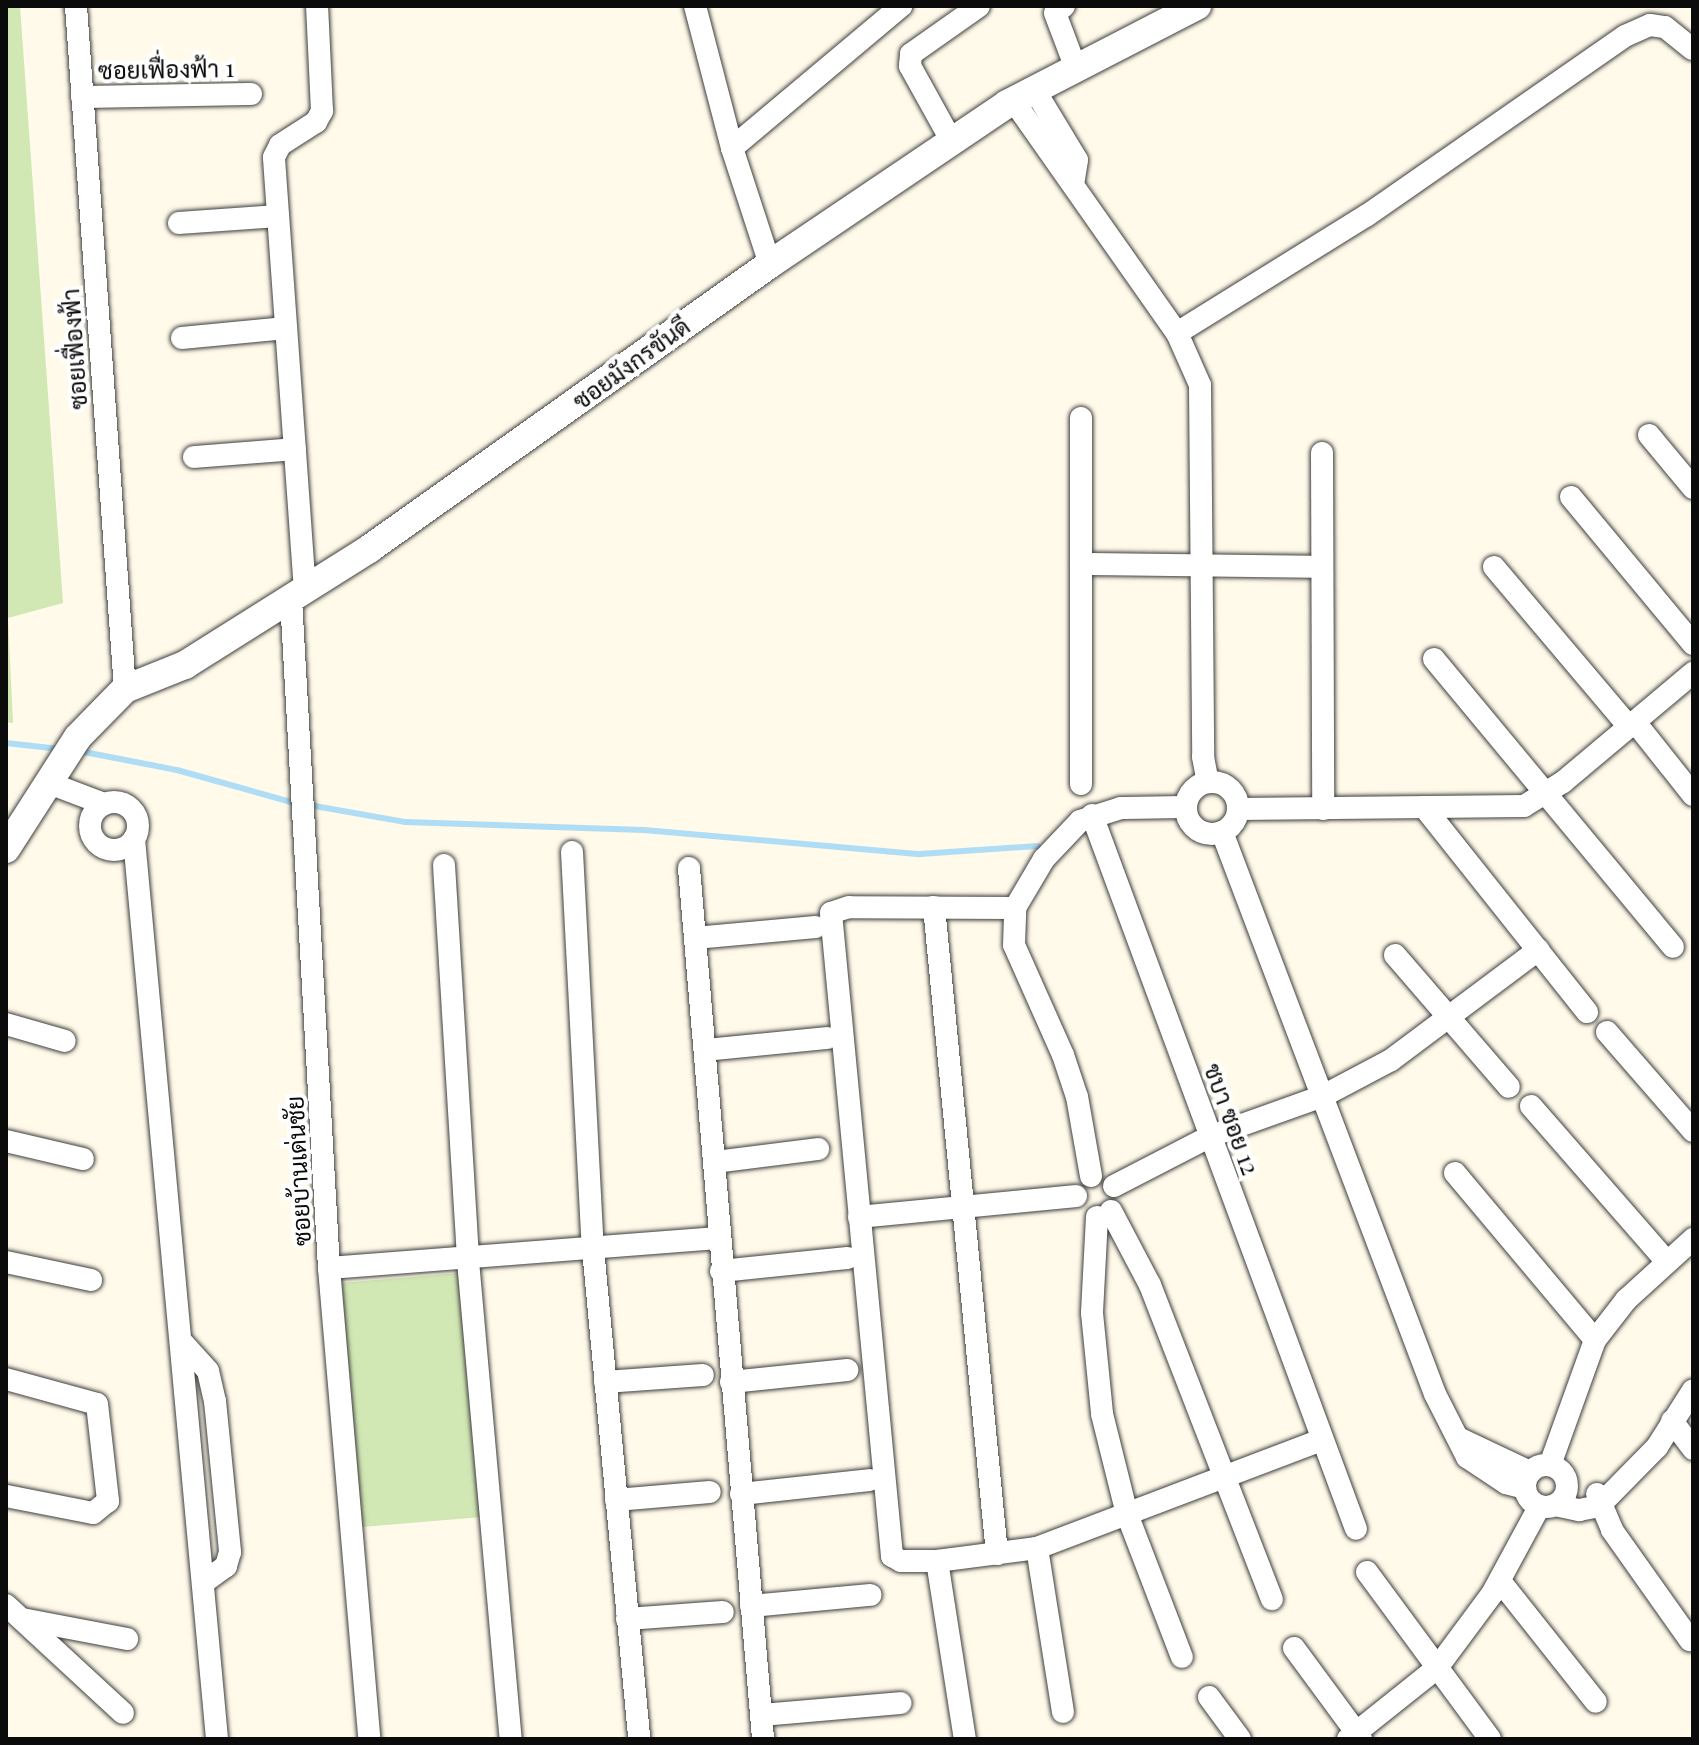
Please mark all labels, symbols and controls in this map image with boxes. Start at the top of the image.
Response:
street label: ซอยเฟื่องฟ้า 1 [98,53,234,85]
street label: ซอยเฟื่องฟ้า [55,288,93,410]
street label: ซอยมังกรขันดี [567,311,695,415]
street label: ชบา ซอย 12 [1199,1059,1265,1179]
street label: ซอยบ้านเด่นชัย [280,1095,316,1247]

